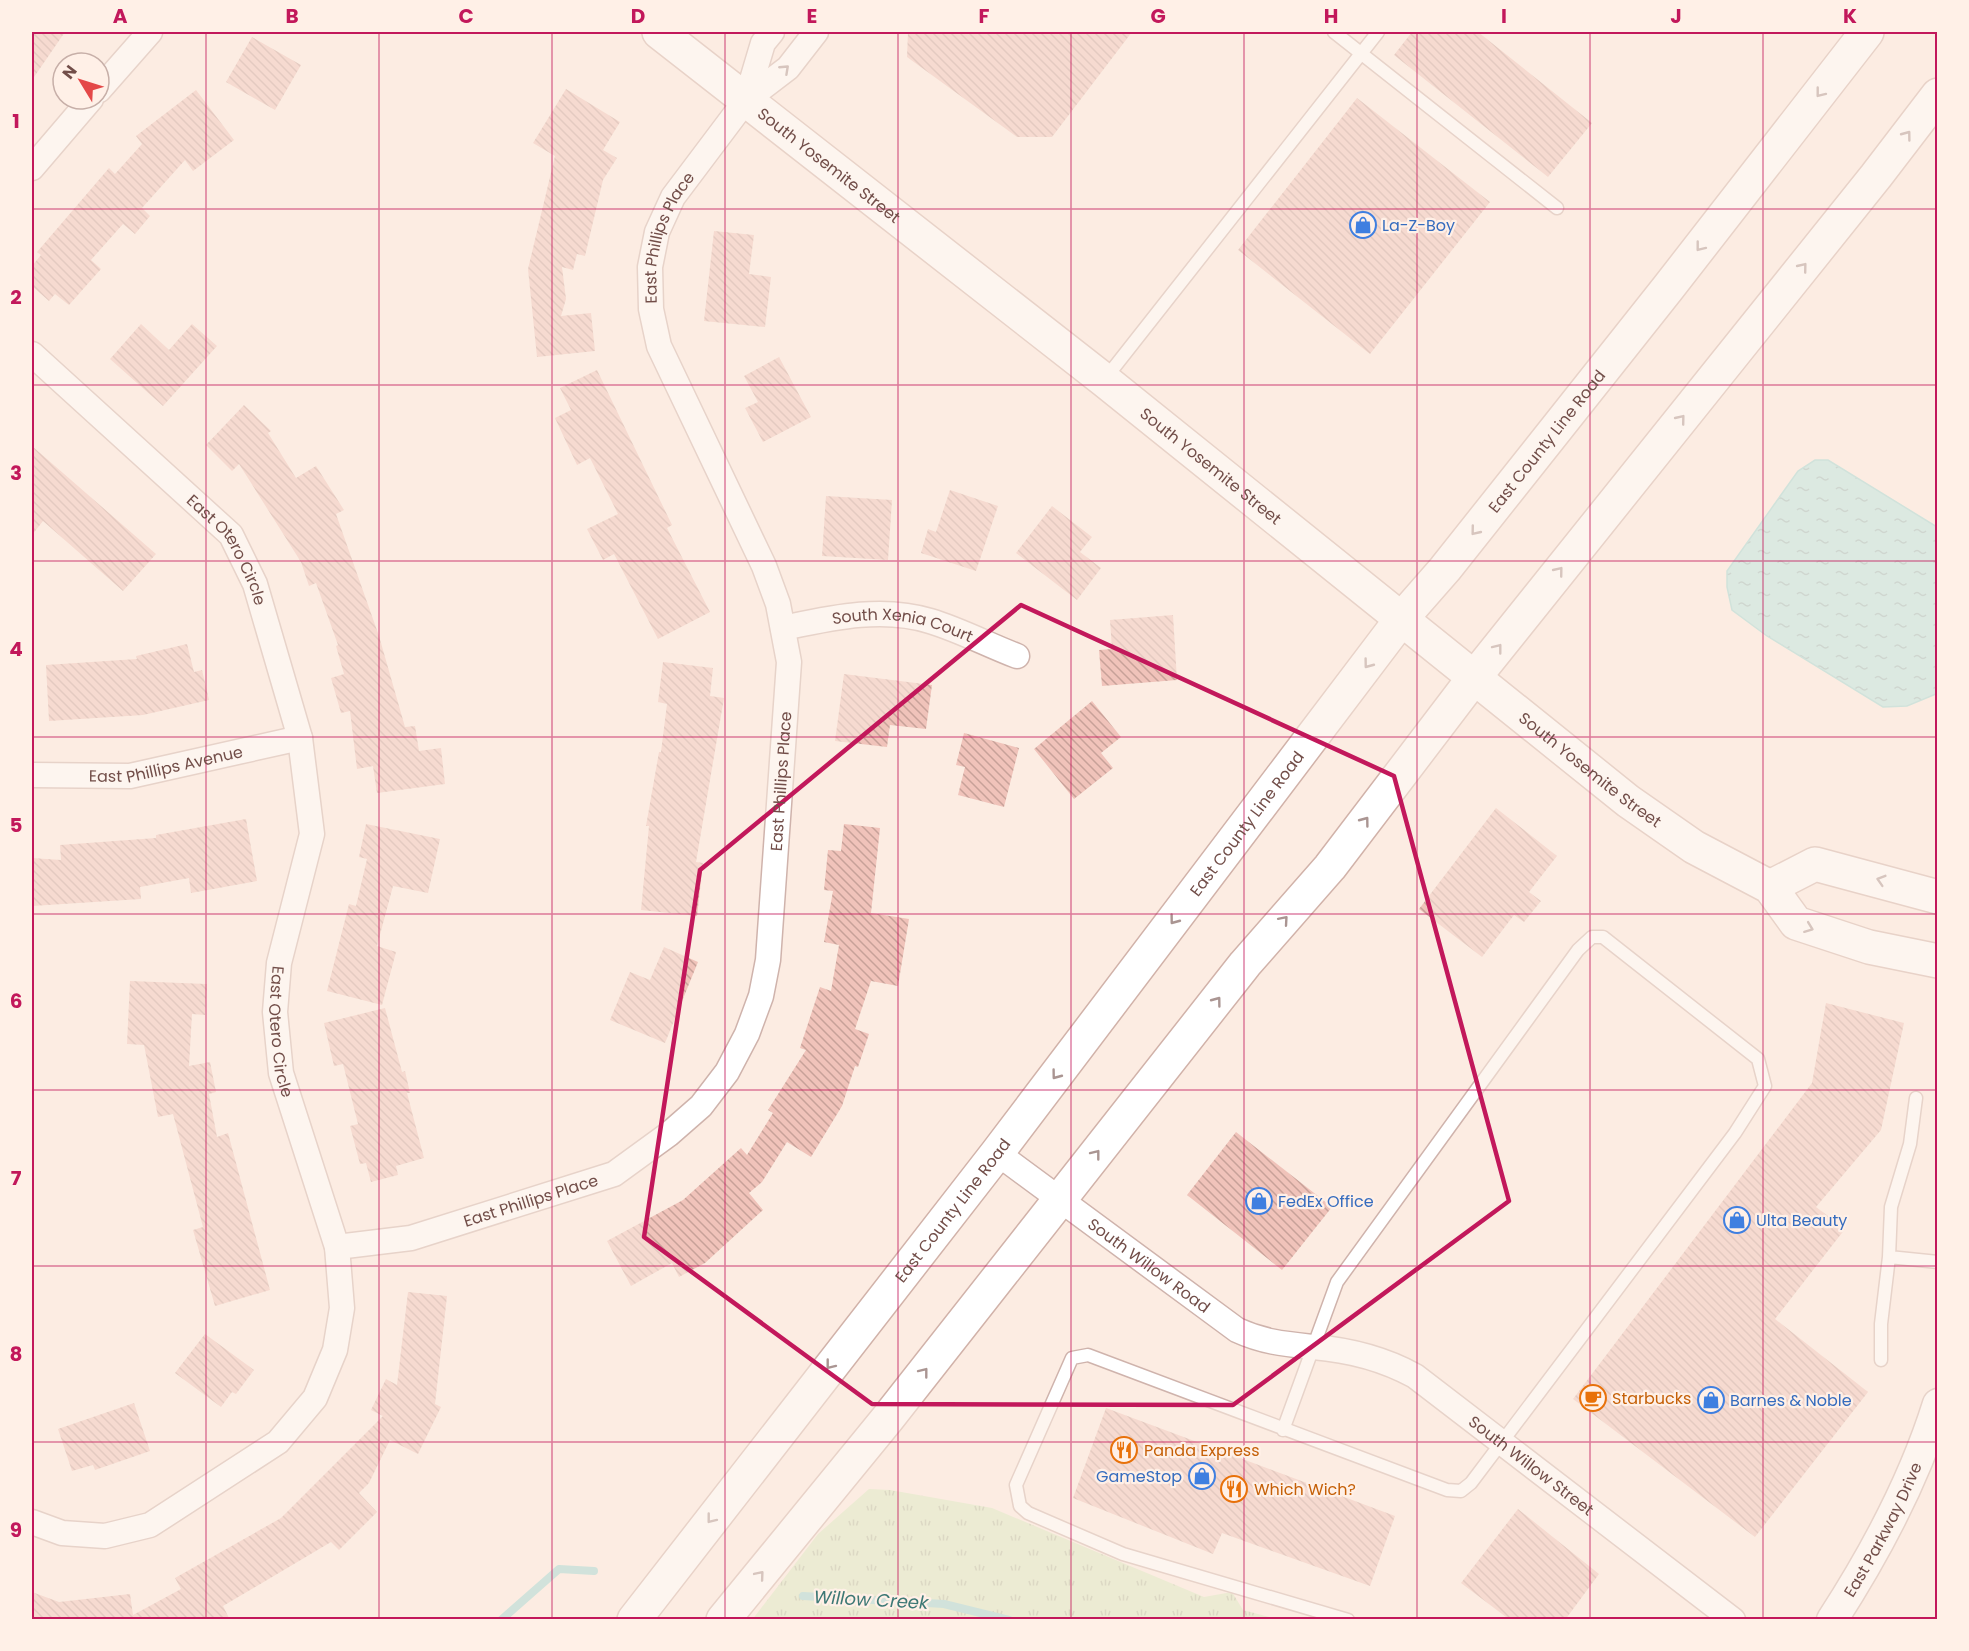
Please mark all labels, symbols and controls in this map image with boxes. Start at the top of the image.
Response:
text: A [113,2,128,30]
text: B [285,2,299,30]
text: C [458,2,474,30]
text: D [631,2,645,30]
text: E [807,2,817,30]
text: F [979,2,990,30]
text: G [1150,2,1166,30]
text: H [1324,2,1338,30]
text: I [1501,2,1507,30]
text: J [1670,2,1682,30]
text: K [1843,2,1857,30]
north arrow [51,51,111,111]
text: N [57,60,82,84]
one-way arrow [778,65,788,76]
one-way arrow [1816,86,1827,97]
street label: South Yosemite Street [753,102,905,229]
text: 1 [12,107,20,135]
one-way arrow [1899,131,1910,142]
street label: East Phillips Place [639,167,700,304]
shop icon: La-Z-Boy [1348,210,1378,240]
place label: La-Z-Boy [1382,214,1455,237]
one-way arrow [1697,240,1708,251]
one-way arrow [1796,262,1807,273]
text: 2 [10,283,22,311]
street label: East County Line Road [1483,365,1611,518]
street label: South Yosemite Street [1135,402,1286,530]
one-way arrow [1674,415,1685,426]
text: 3 [10,459,22,487]
street label: East Otero Circle [181,489,272,608]
one-way arrow [1471,524,1482,535]
one-way arrow [1552,567,1563,578]
street label: South Xenia Court [830,603,977,648]
text: 4 [9,635,23,663]
one-way arrow [1491,644,1502,655]
one-way arrow [1364,658,1375,669]
street label: South Yosemite Street [1514,707,1666,833]
street label: East Phillips Place [765,711,797,852]
street label: East Phillips Avenue [89,740,245,789]
street label: East County Line Road [1185,746,1310,901]
text: 5 [10,811,23,839]
one-way arrow [1358,816,1369,827]
one-way arrow [1876,875,1887,887]
one-way arrow [1170,913,1181,924]
one-way arrow [1277,916,1288,927]
one-way arrow [1804,921,1814,934]
street label: East Otero Circle [263,965,299,1100]
text: 6 [10,987,22,1015]
one-way arrow [1209,997,1220,1008]
one-way arrow [1052,1069,1063,1080]
street label: East County Line Road [890,1134,1016,1287]
one-way arrow [1088,1150,1099,1161]
text: 7 [11,1164,22,1192]
street label: East Phillips Place [461,1169,601,1233]
shop icon: FedEx Office [1244,1186,1274,1216]
place label: FedEx Office [1278,1190,1374,1213]
shop icon: Ulta Beauty [1722,1205,1752,1235]
place label: Ulta Beauty [1756,1209,1847,1232]
street label: South Willow Road [1083,1213,1215,1318]
text: 8 [10,1340,22,1368]
one-way arrow [827,1358,838,1369]
one-way arrow [916,1367,927,1378]
cafe icon: Starbucks [1578,1383,1608,1413]
shop icon: Barnes & Noble [1696,1385,1726,1415]
place label: Starbucks [1612,1387,1691,1410]
place label: Barnes & Noble [1730,1389,1852,1412]
street label: South Willow Street [1464,1410,1599,1521]
restaurant icon: Panda Express [1109,1435,1139,1465]
place label: Panda Express [1144,1439,1260,1462]
street label: East Parkway Drive [1838,1459,1928,1601]
shop icon: GameStop [1187,1461,1217,1491]
place label: GameStop [1096,1465,1182,1488]
restaurant icon: Which Wich? [1219,1474,1249,1504]
place label: Which Wich? [1254,1478,1356,1501]
one-way arrow [708,1512,719,1523]
text: 9 [10,1516,22,1544]
one-way arrow [753,1570,764,1581]
water label: Willow Creek [813,1584,930,1615]

